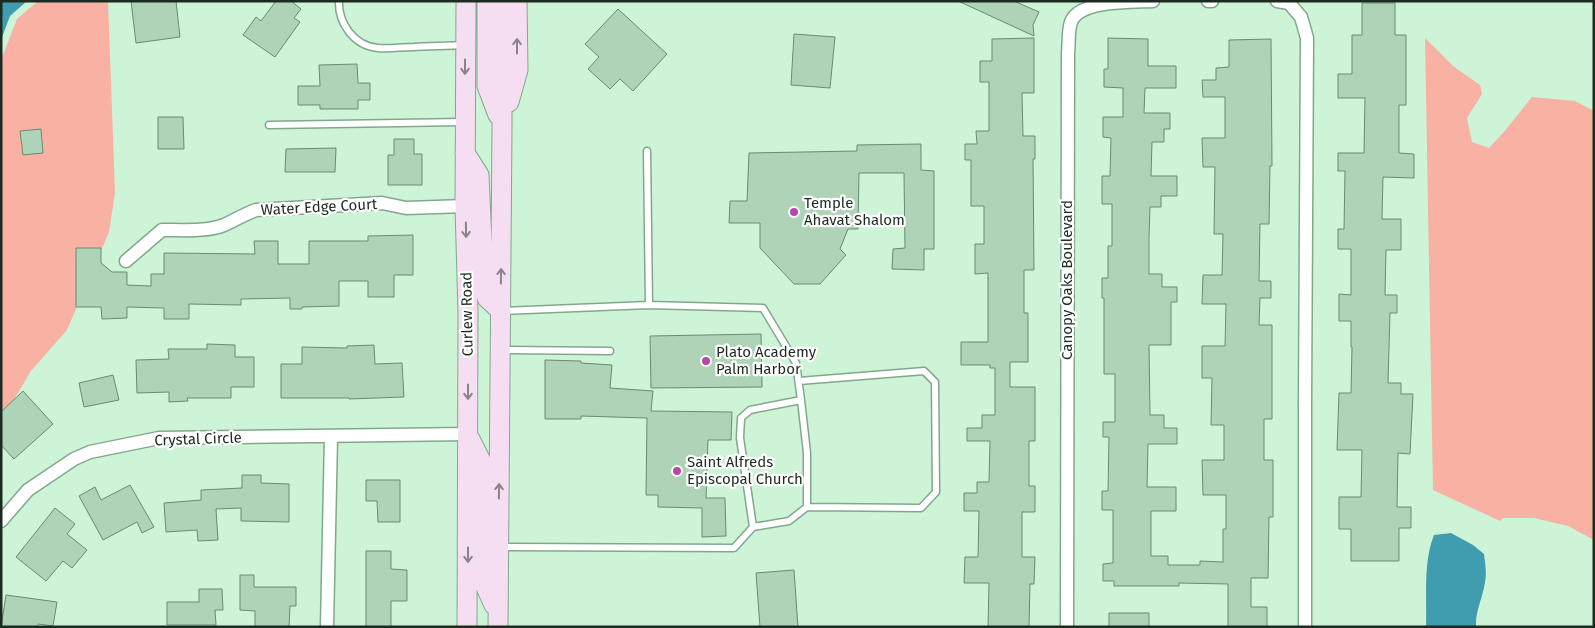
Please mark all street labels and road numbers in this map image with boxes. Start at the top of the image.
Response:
street label: Water Edge Court [260,195,378,219]
street label: Canopy Oaks Boulevard [1058,200,1076,360]
street label: Curlew Road [457,272,477,356]
street label: Crystal Circle [154,428,242,450]

